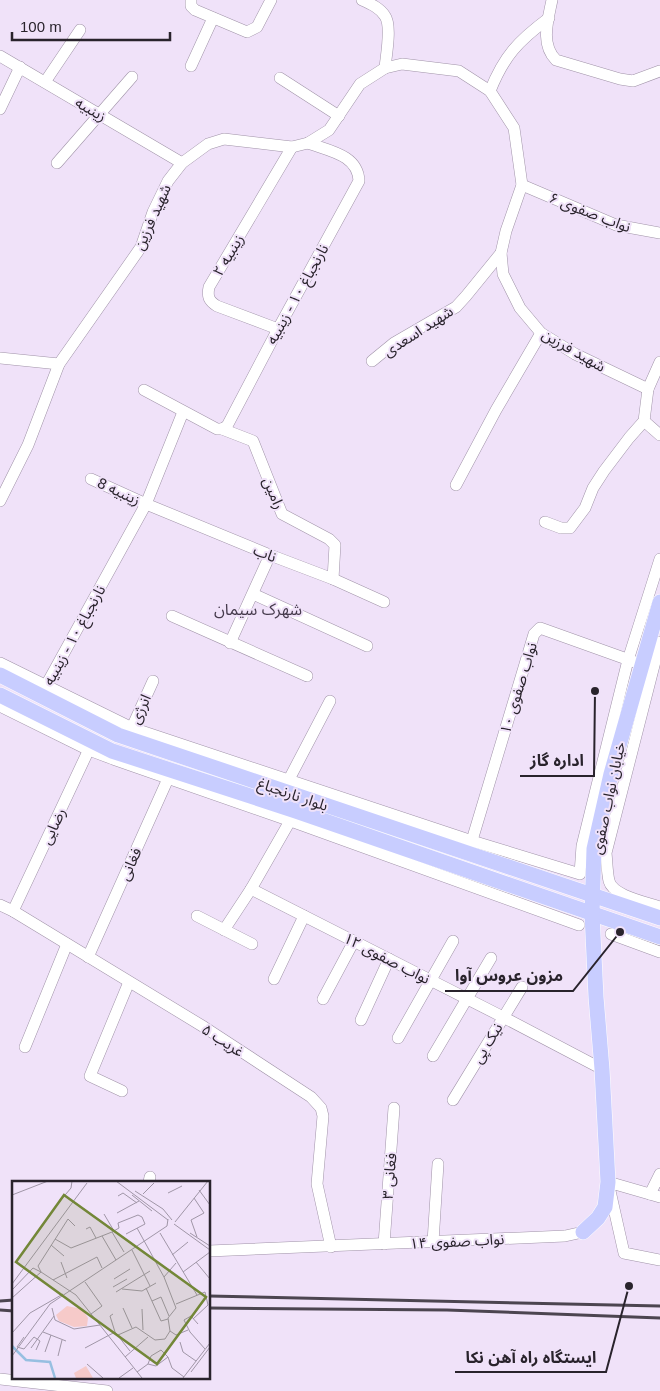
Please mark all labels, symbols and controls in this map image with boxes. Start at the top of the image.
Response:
scale bar [12,10,170,42]
text: 100 m [20,18,62,35]
street label: زینبیه [72,93,109,125]
street label: شهید فرزین [130,181,175,253]
street label: نواب صفوی ۶ [546,189,633,236]
street label: زینبیه ۲ [209,231,248,279]
street label: نارنجباغ ۱۰ - زینبیه [263,241,335,349]
street label: شهید اسعدی [380,302,457,361]
street label: شهید فرزین [539,325,609,376]
street label: زینبیه 8 [94,474,143,509]
street label: رامین [259,474,288,512]
street label: ناب [251,541,279,566]
street label: نارنجباغ ۱۰ - زینبیه [40,582,112,690]
district label: شهرک سیمان [214,601,302,619]
street label: نواب صفوی ۱۰ [496,640,541,736]
street label: انرژی [126,692,155,727]
street label: خیابان نواب صفوی [588,740,629,856]
callout: اداره گاز [520,745,594,776]
text: اداره گاز [529,752,584,770]
street label: بلوار نارنجباغ [254,774,330,818]
street label: رضایی [37,805,70,847]
street label: فغانی [115,845,146,883]
street label: نواب صفوی ۱۲ [341,929,433,988]
callout: مزون عروس آوا [445,960,573,991]
text: مزون عروس آوا [455,966,563,985]
street label: غریب ۵ [198,1020,248,1061]
street label: نیک پی [468,1020,507,1067]
street label: فغانی ۳ [378,1152,401,1200]
inset map [12,1181,210,1378]
street label: نواب صفوی ۱۴ [409,1230,505,1253]
callout: ایستگاه راه آهن نکا [455,1341,606,1372]
text: ایستگاه راه آهن نکا [466,1348,596,1367]

